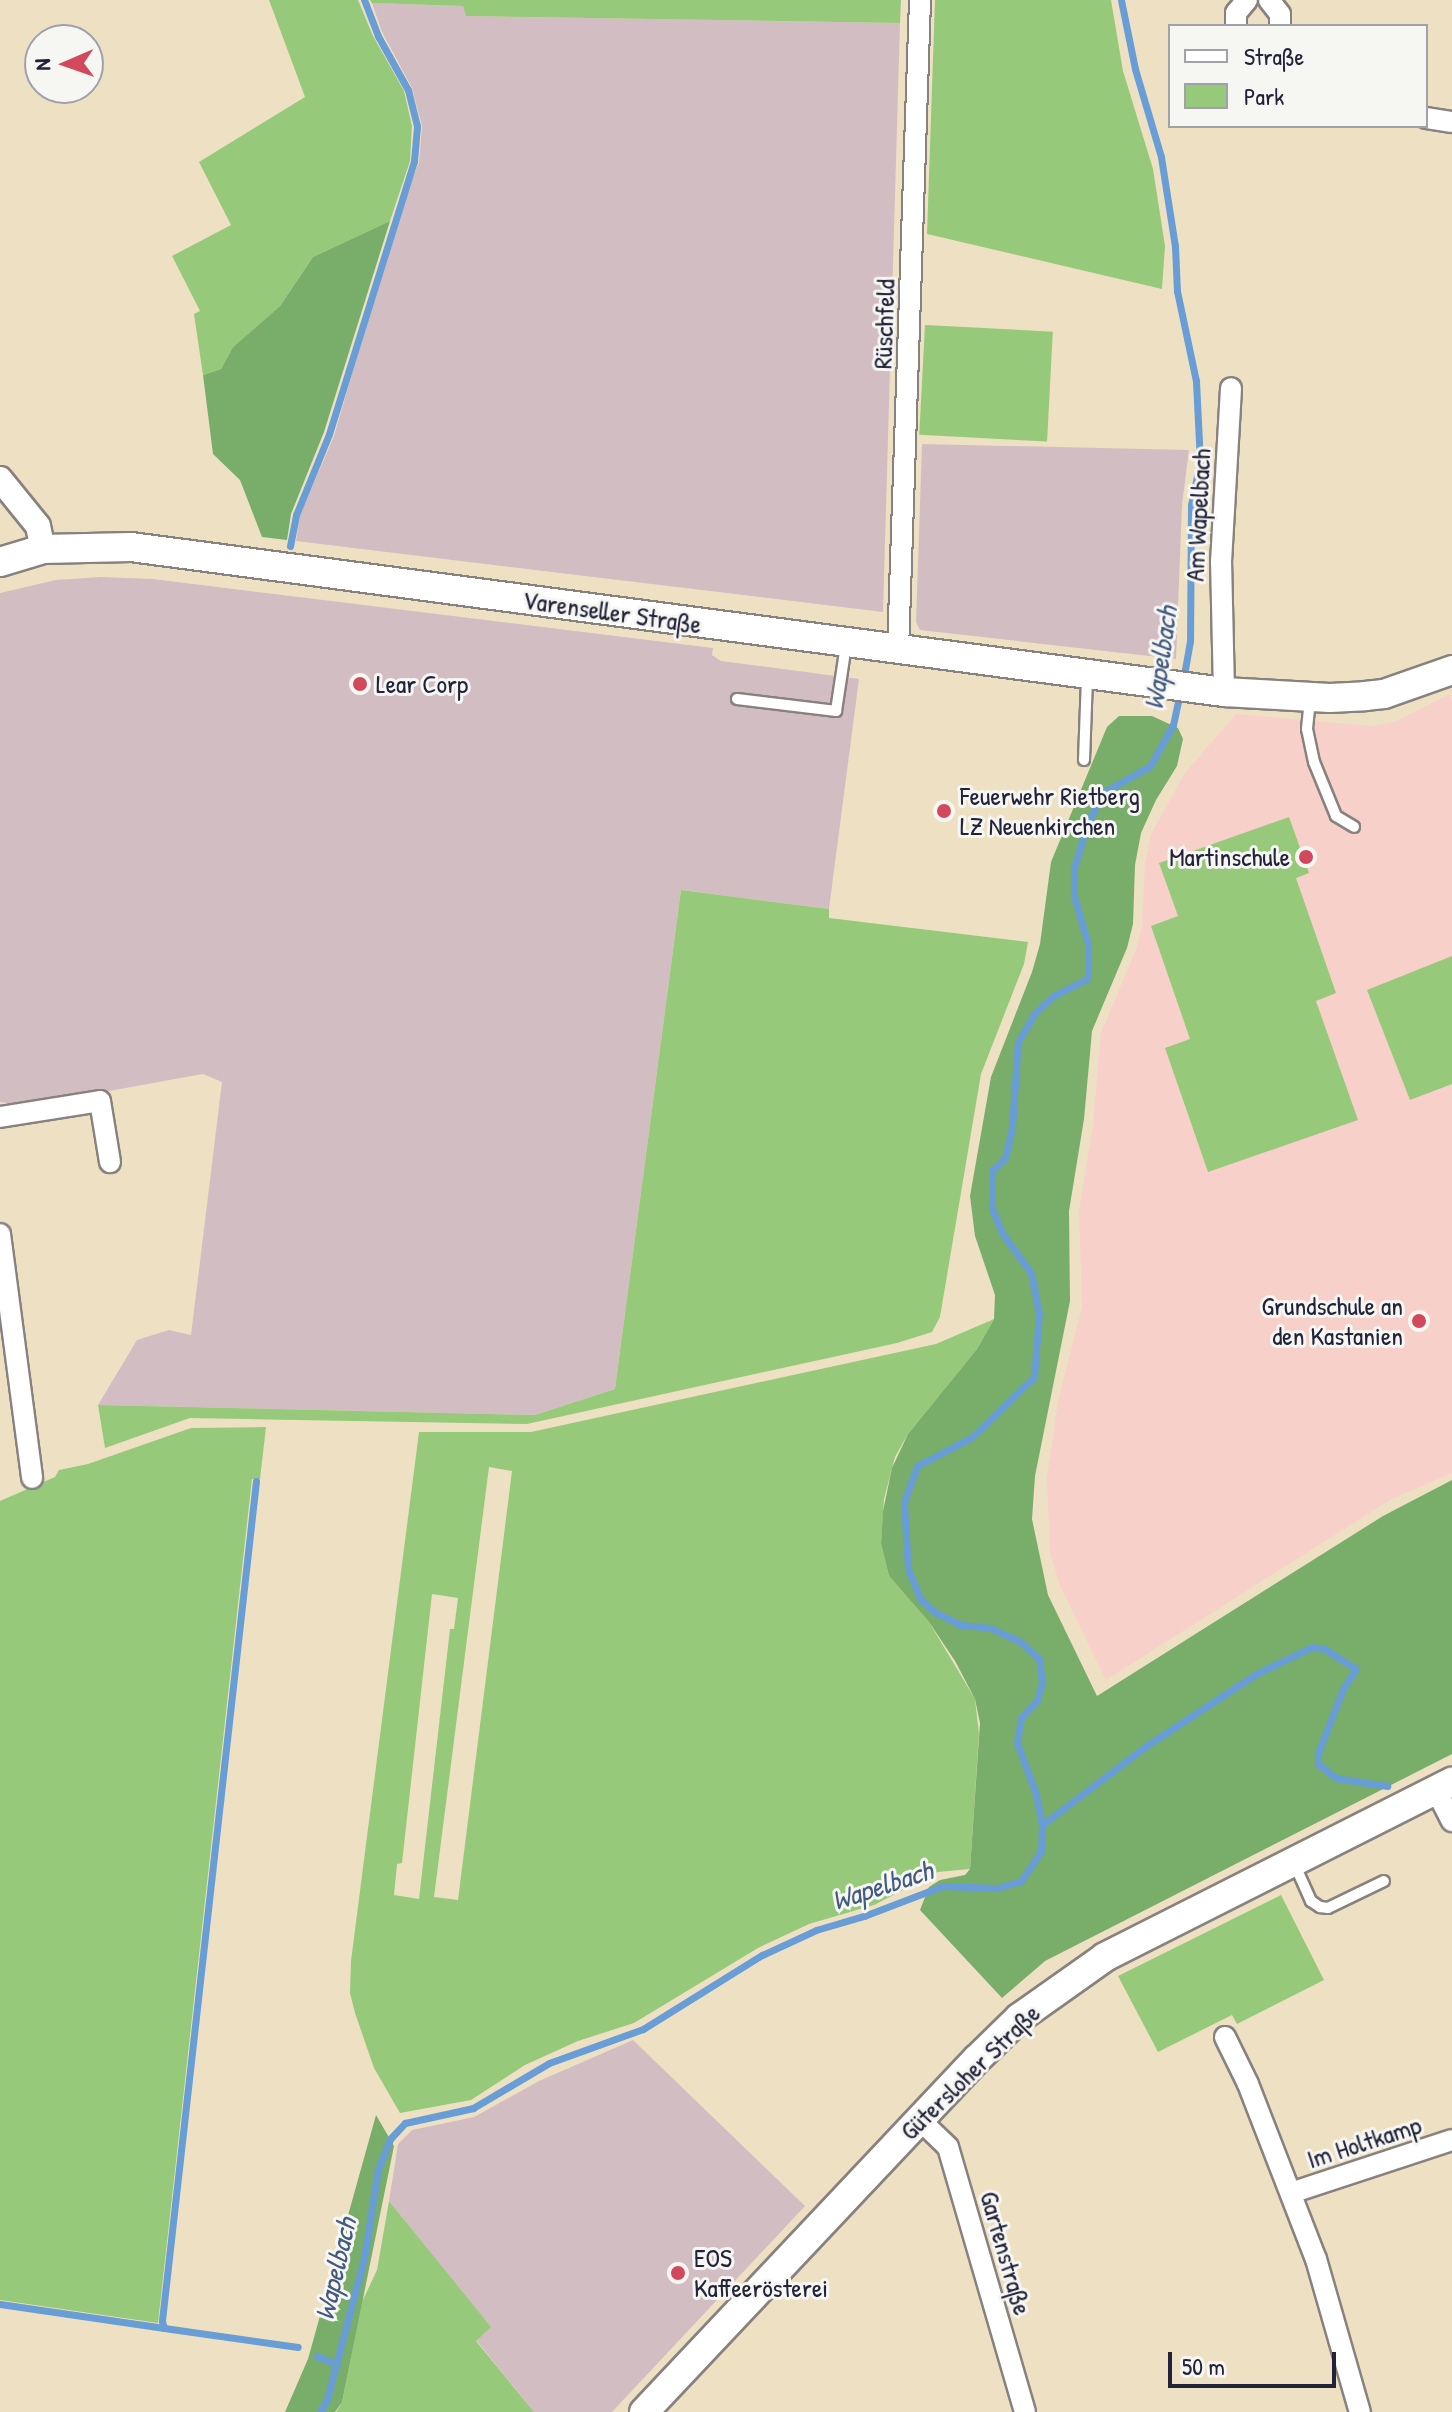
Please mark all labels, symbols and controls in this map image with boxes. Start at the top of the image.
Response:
north arrow [24,24,104,104]
legend [1168,24,1428,128]
text: Straße [1244,40,1304,72]
text: N [27,58,57,71]
text: Park [1244,80,1284,112]
street label: Rüschfeld [867,279,901,369]
street label: Am Wapelbach [1179,448,1217,582]
street label: Varenseller Straße [521,584,703,640]
water label: Wapelbach [1136,604,1184,712]
place label: Lear Corp [376,668,468,700]
marker: Lear Corp [351,675,369,693]
place label: Feuerwehr Rietberg LZ Neuenkirchen [960,780,1140,842]
marker: Feuerwehr Rietberg LZ Neuenkirchen [935,802,953,820]
place label: Martinschule [1169,841,1290,873]
marker: Martinschule [1297,848,1315,866]
place label: Grundschule an den Kastanien [1262,1290,1403,1352]
marker: Grundschule an den Kastanien [1410,1312,1428,1330]
water label: Wapelbach [827,1853,937,1917]
street label: Gütersloher Straße [894,1998,1046,2146]
street label: Im Holtkamp [1303,2109,1425,2175]
street label: Gartenstraße [974,2188,1038,2318]
water label: Wapelbach [307,2215,363,2323]
place label: EOS Kaffeerösterei [694,2242,828,2304]
marker: EOS Kaffeerösterei [669,2264,687,2282]
scale bar [1172,2336,1340,2386]
text: 50 m [1182,2350,1225,2382]

